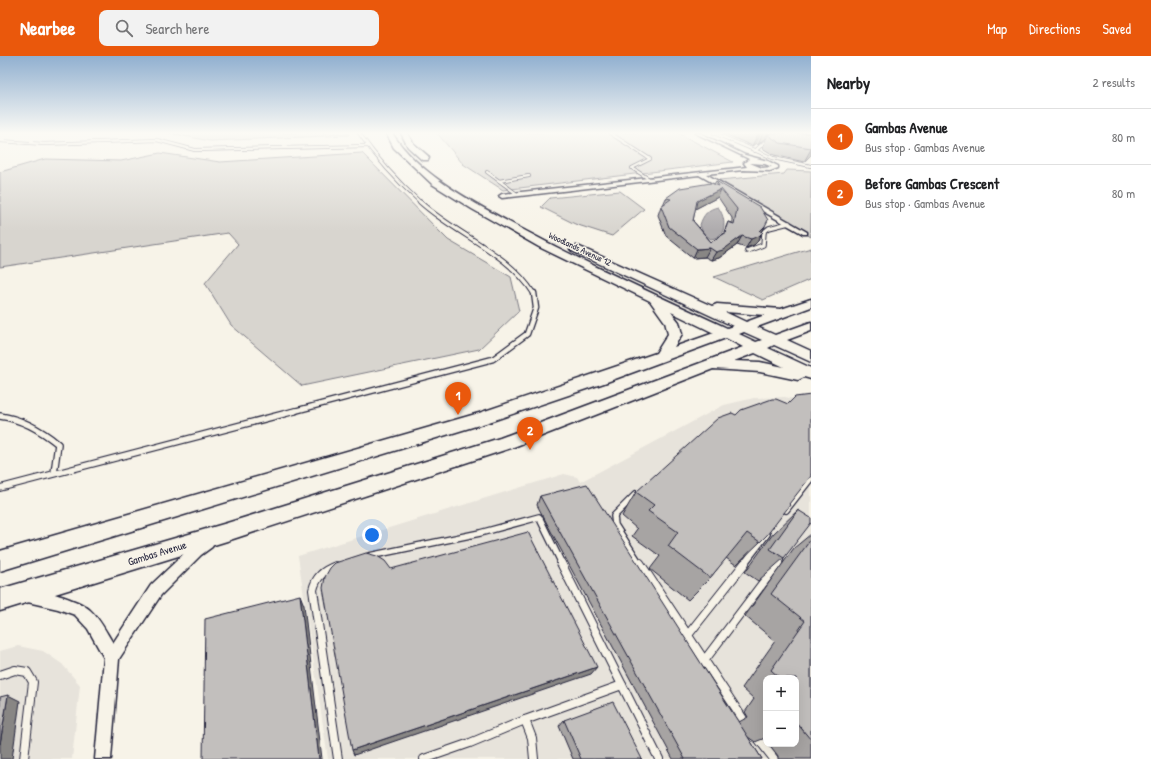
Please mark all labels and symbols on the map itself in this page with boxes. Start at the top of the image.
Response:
street label: Woodlands Avenue 12 [547,229,614,269]
pin: 1 [445,382,471,415]
pin: 2 [517,417,543,450]
your location [362,525,382,545]
street label: Gambas Avenue [126,537,189,569]

